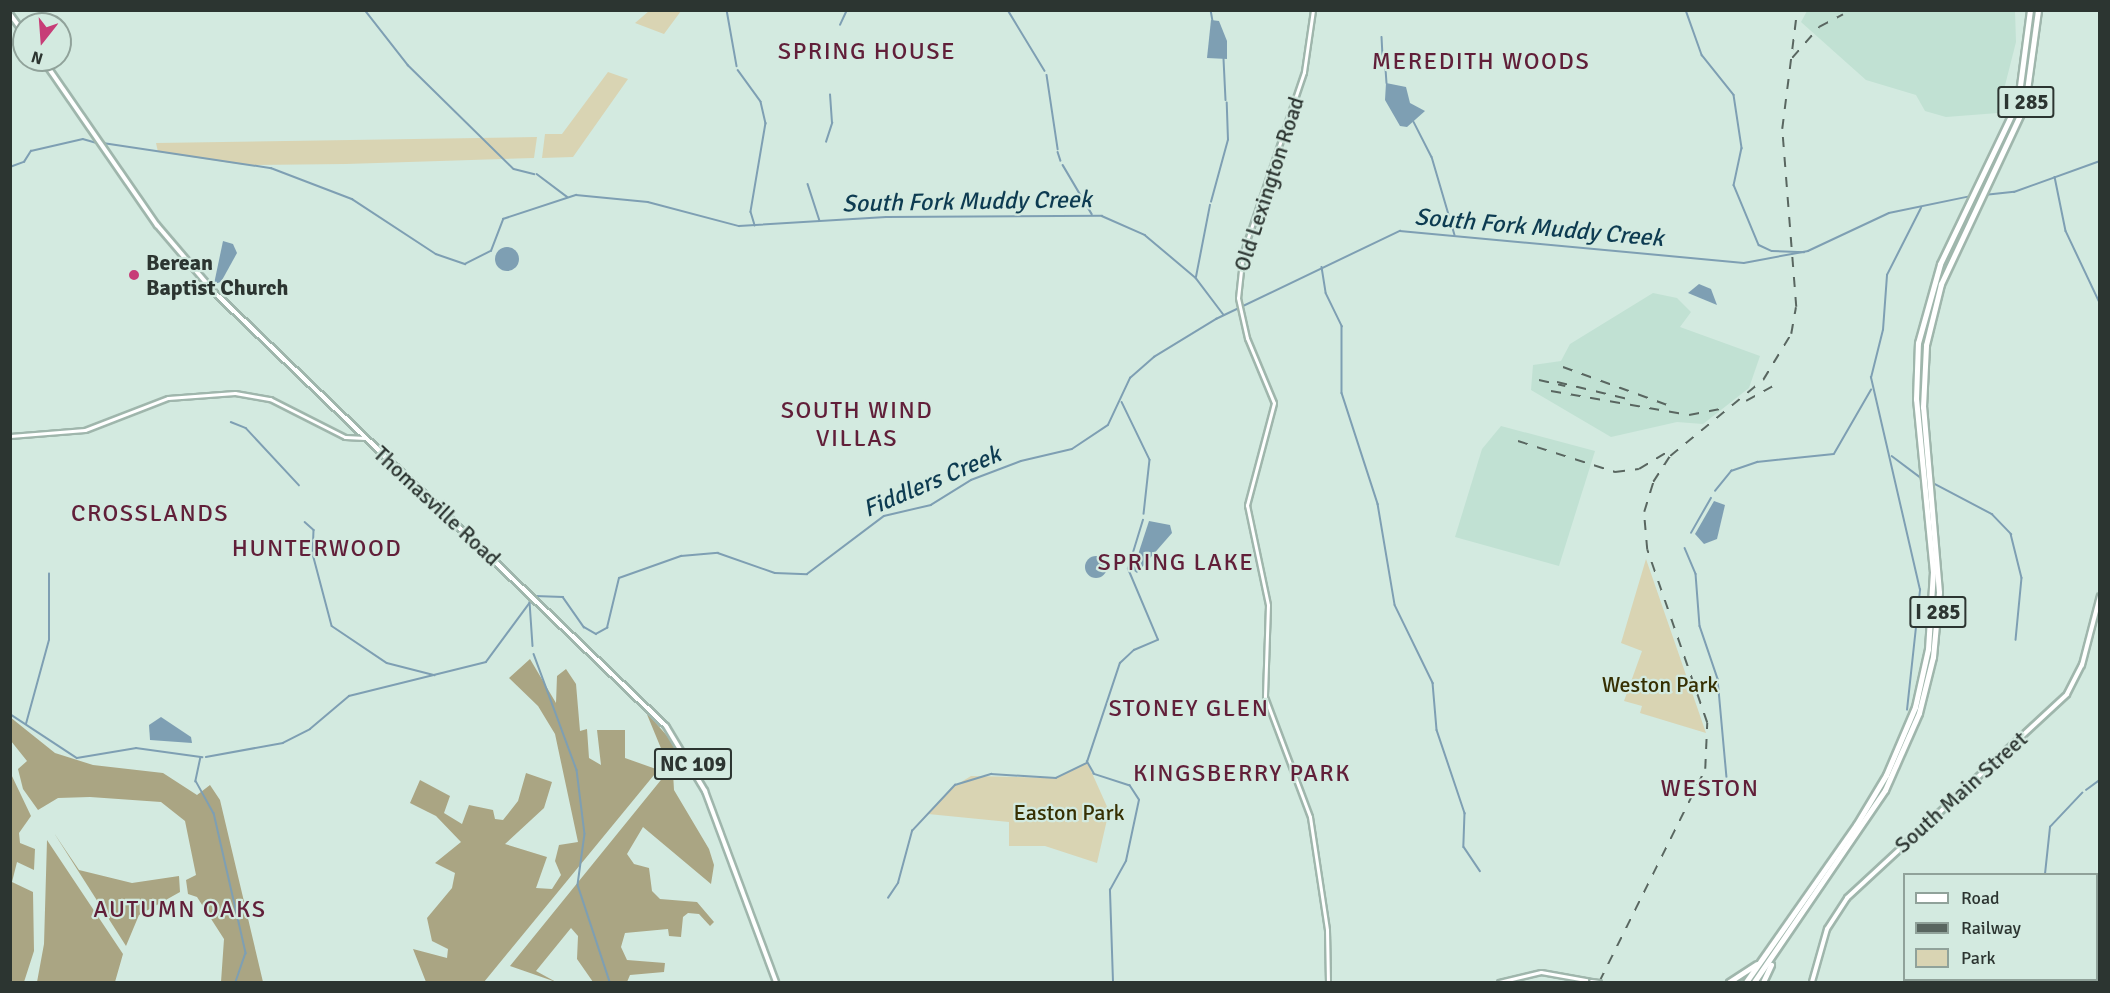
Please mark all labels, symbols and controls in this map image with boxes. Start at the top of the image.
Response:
north arrow [12,12,72,72]
district label: SPRING HOUSE [778,38,956,66]
text: N [29,46,46,68]
district label: MEREDITH WOODS [1372,48,1590,76]
road number: I 285 [1996,84,2056,120]
street label: Old Lexington Road [1228,93,1310,275]
water label: South Fork Muddy Creek [842,185,1092,219]
water label: South Fork Muddy Creek [1413,203,1665,253]
place label: Berean Baptist Church [146,249,289,300]
marker: Berean Baptist Church [127,268,141,282]
district label: SOUTH WIND VILLAS [781,397,933,453]
water label: Fiddlers Creek [859,440,1005,524]
street label: Thomasville Road [368,441,506,571]
district label: CROSSLANDS [71,500,229,528]
district label: HUNTERWOOD [232,535,402,563]
district label: SPRING LAKE [1098,549,1254,577]
road number: I 285 [1908,594,1968,630]
park label: Weston Park [1602,672,1718,698]
district label: STONEY GLEN [1109,695,1269,723]
street label: South Main Street [1889,726,2033,858]
road number: NC 109 [652,746,734,782]
district label: KINGSBERRY PARK [1133,760,1351,788]
district label: WESTON [1661,775,1759,803]
park label: Easton Park [1013,800,1125,826]
legend [1903,873,2098,981]
text: Road [1961,887,2000,909]
district label: AUTUMN OAKS [93,896,267,924]
text: Railway [1961,917,2021,939]
text: Park [1961,947,1996,969]

